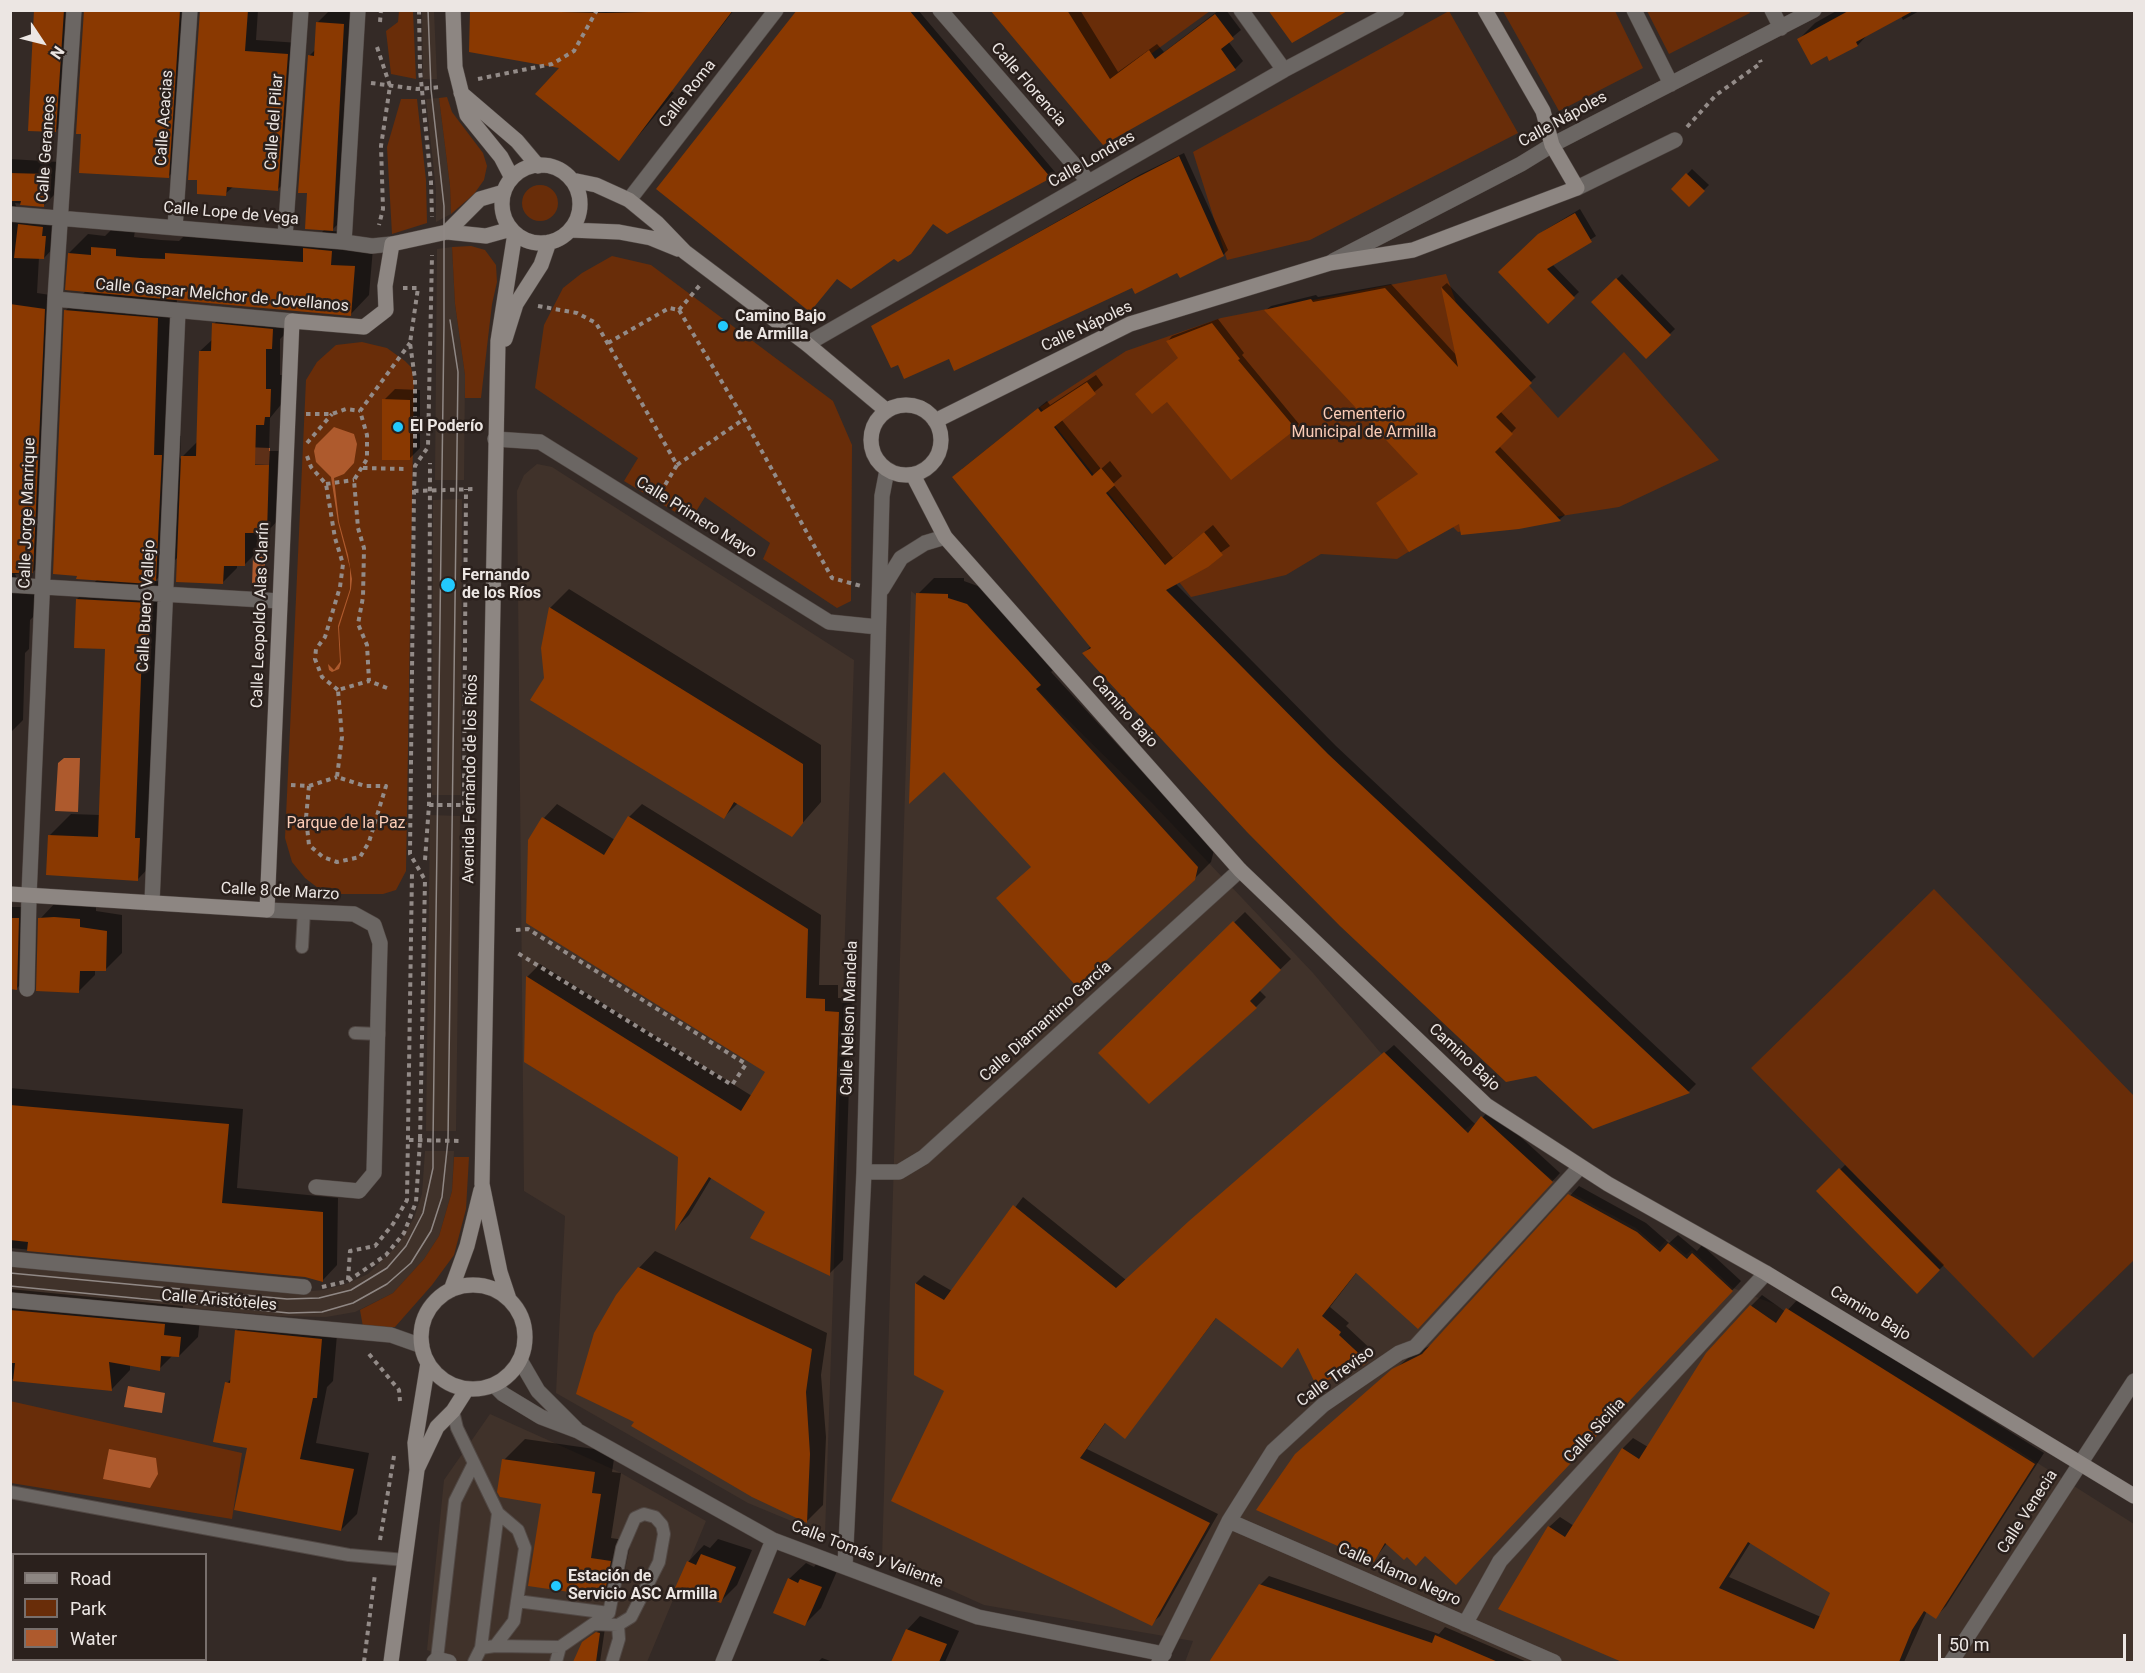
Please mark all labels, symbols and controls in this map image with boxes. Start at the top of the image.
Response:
north arrow [12,12,72,72]
street label: Calle Florencia [986,39,1070,131]
text: N [46,43,68,63]
street label: Calle Roma [655,56,721,132]
street label: Calle Acacias [152,69,178,167]
street label: Calle del Pilar [262,73,288,171]
street label: Calle Nápoles [1515,88,1611,152]
street label: Calle Geraneos [34,95,60,203]
street label: Calle Londres [1045,127,1139,193]
street label: Calle Lope de Vega [162,199,300,229]
street label: Calle Gaspar Melchor de Jovellanos [94,275,350,317]
street label: Calle Nápoles [1038,298,1136,356]
place label: Camino Bajo de Armilla [735,307,826,345]
marker: Camino Bajo de Armilla [716,319,730,333]
park label: Cementerio Municipal de Armilla [1291,405,1437,443]
place label: El Poderío [410,417,483,437]
marker: El Poderío [391,420,405,434]
street label: Calle Jorge Manrique [16,437,40,589]
street label: Calle Primero Mayo [632,473,760,563]
street label: Calle Leopoldo Alas Clarín [248,522,274,708]
street label: Calle Buero Vallejo [134,539,160,673]
place label: Fernando de los Ríos [462,566,541,604]
marker: Fernando de los Ríos [439,576,457,594]
street label: Camino Bajo [1087,672,1161,752]
street label: Avenida Fernando de los Ríos [460,674,482,884]
park label: Parque de la Paz [286,814,406,834]
street label: Calle 8 de Marzo [220,879,340,905]
street label: Calle Nelson Mandela [838,940,862,1096]
street label: Calle Diamantino García [976,958,1116,1086]
street label: Camino Bajo [1424,1020,1504,1096]
street label: Camino Bajo [1826,1282,1914,1346]
street label: Calle Aristóteles [160,1286,278,1316]
street label: Calle Treviso [1294,1342,1378,1412]
street label: Calle Sicilia [1560,1395,1630,1467]
street label: Calle Venecia [1994,1467,2062,1557]
street label: Calle Tomás y Valiente [788,1517,946,1593]
street label: Calle Álamo Negro [1334,1539,1464,1611]
legend [12,1553,207,1661]
place label: Estación de Servicio ASC Armilla [568,1567,717,1605]
text: Road [70,1568,111,1589]
marker: Estación de Servicio ASC Armilla [549,1579,563,1593]
text: Park [70,1598,106,1619]
scale bar [1941,1622,2128,1660]
text: Water [70,1628,117,1649]
text: 50 m [1949,1634,1989,1655]

